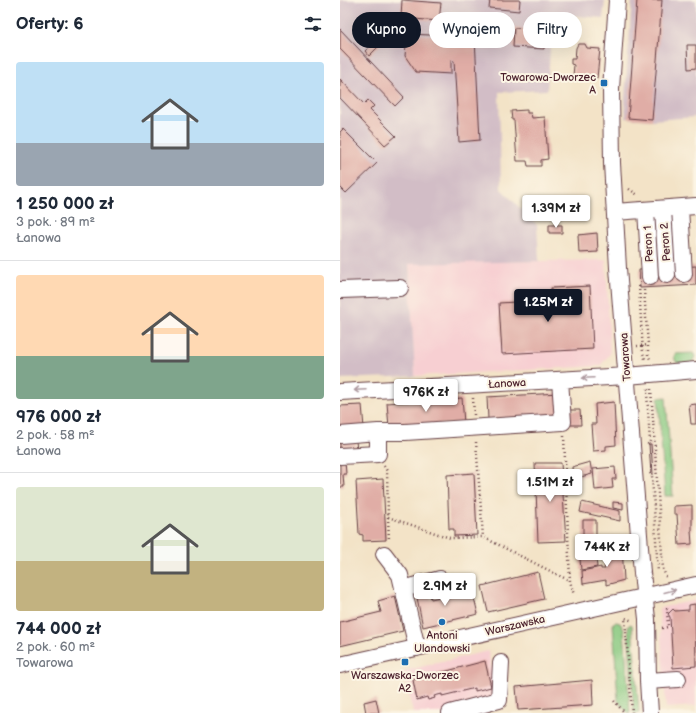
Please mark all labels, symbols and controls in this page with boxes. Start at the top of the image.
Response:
chip: Kupno [352,12,421,48]
chip: Wynajem [429,12,515,48]
chip: Filtry [523,12,582,48]
icon: filters [302,13,324,35]
text: Oferty: 6 [16,14,84,34]
place label: Towarowa-Dworzec A [500,71,596,97]
marker: Towarowa-Dworzec A [599,78,609,88]
icon: home [134,88,206,160]
text: 1 250 000 zł [16,194,114,214]
pin: 1.39M zł [515,195,597,229]
text: 1.39M zł [531,200,581,216]
text: 3 pok. · 89 m² [16,214,95,230]
street label: Peron 2 [658,222,673,262]
street label: Peron 1 [641,225,656,263]
text: Łanowa [16,230,61,246]
pin: 1.25M zł [507,289,589,323]
text: 1.25M zł [523,294,573,310]
icon: home [134,301,206,373]
street label: Towarowa [617,332,634,382]
one-way arrow [582,375,595,382]
street label: Łanowa [488,376,526,391]
pin: 976K zł [389,379,463,413]
text: 976K zł [403,384,449,400]
one-way arrow [354,387,367,394]
text: 976 000 zł [16,407,101,427]
text: 2 pok. · 58 m² [16,427,95,443]
text: Łanowa [16,443,61,459]
pin: 1.51M zł [509,469,591,503]
text: 1.51M zł [526,474,574,490]
icon: home [134,513,206,585]
pin: 744K zł [570,534,644,568]
text: 744K zł [584,539,630,555]
pin: 2.9M zł [408,573,482,607]
text: 2.9M zł [423,578,467,594]
one-way arrow [663,587,676,594]
street label: Warszawska [484,612,546,639]
marker: Antoni Ulandowski [437,617,447,627]
text: 744 000 zł [16,619,101,639]
place label: Antoni Ulandowski [414,629,470,655]
text: 2 pok. · 60 m² [16,639,95,655]
text: Towarowa [16,655,73,671]
marker: Warszawska-Dworzec A2 [400,657,410,667]
place label: Warszawska-Dworzec A2 [351,669,459,695]

